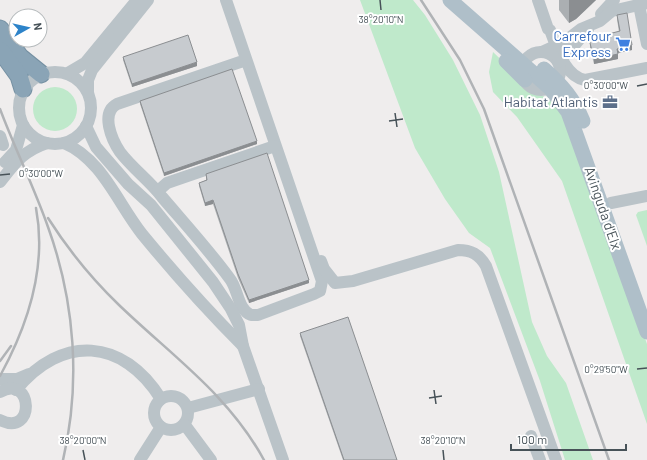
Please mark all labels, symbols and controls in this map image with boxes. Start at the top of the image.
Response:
north arrow [8,8,48,48]
text: 38°20'10"N [358,13,404,25]
text: N [31,22,45,31]
place label: Carrefour Express [553,27,611,60]
supermarket icon: Carrefour Express [614,35,632,53]
text: 0°30'00"W [584,79,628,91]
place label: Habitat Atlantis [504,93,598,110]
office icon: Habitat Atlantis [601,93,619,111]
street label: Avinguda d'Elx [581,164,626,252]
text: 0°30'00"W [19,167,63,179]
text: 0°29'50"W [584,363,628,375]
scale bar [511,426,626,452]
text: 100 m [517,432,547,446]
text: 38°20'00"N [59,434,107,446]
text: 38°20'10"N [420,434,466,446]

